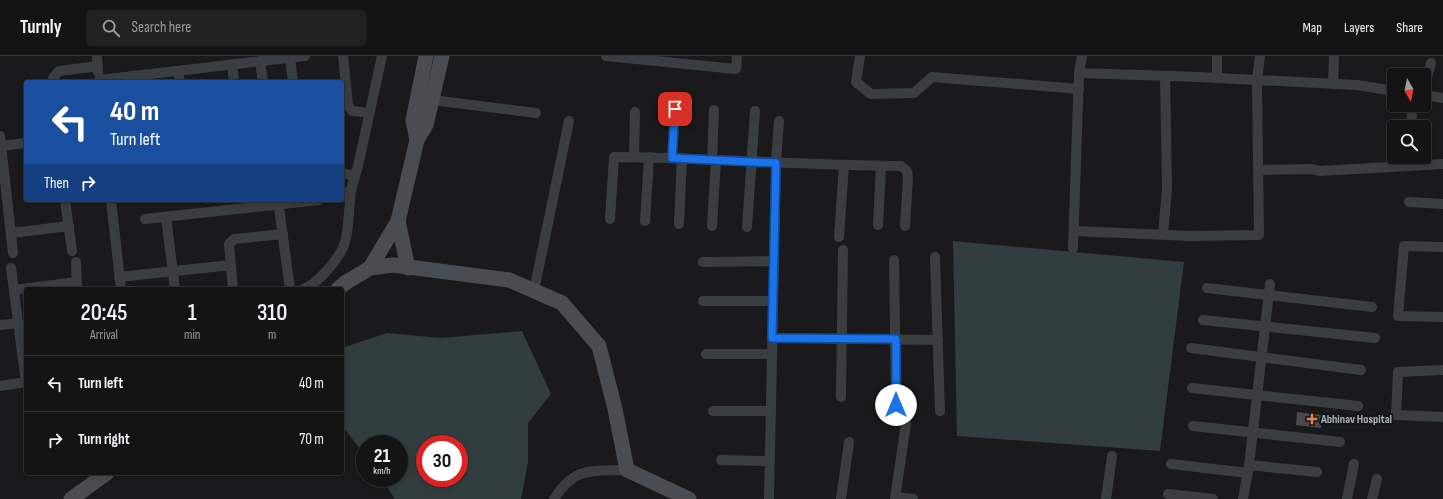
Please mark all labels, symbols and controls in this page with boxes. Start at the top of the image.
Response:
search box [86,10,366,46]
text: Turnly [20,16,62,39]
icon: search [100,17,122,39]
text: Search here [132,18,191,37]
text: Map [1302,19,1322,36]
text: Layers [1344,19,1374,36]
text: Share [1396,19,1423,36]
north arrow [1387,68,1431,112]
map controls [1387,68,1431,164]
pin [658,92,692,126]
text: 40 m [110,95,159,128]
icon: left [44,96,96,148]
icon: arrive [664,98,686,120]
button: search [1387,120,1431,164]
text: Turn left [110,129,161,150]
icon: right [77,172,99,194]
text: Then [44,174,69,193]
text: 20:45 [81,298,128,327]
text: 1 [188,298,197,327]
text: 310 [257,298,287,327]
text: Arrival [90,327,118,343]
text: min [184,327,200,343]
text: m [268,327,276,343]
icon: left [44,373,66,395]
text: Turn left [78,374,123,393]
text: 40 m [299,374,324,393]
position arrow [875,384,917,426]
place label: Abhinav Hospital [1320,412,1392,427]
marker: Abhinav Hospital [1306,413,1318,425]
icon: right [44,429,66,451]
text: Turn right [78,430,130,449]
text: 70 m [299,430,324,449]
speed limit sign: 30 [416,435,468,487]
text: 21 [374,444,390,468]
text: km/h [373,465,391,477]

